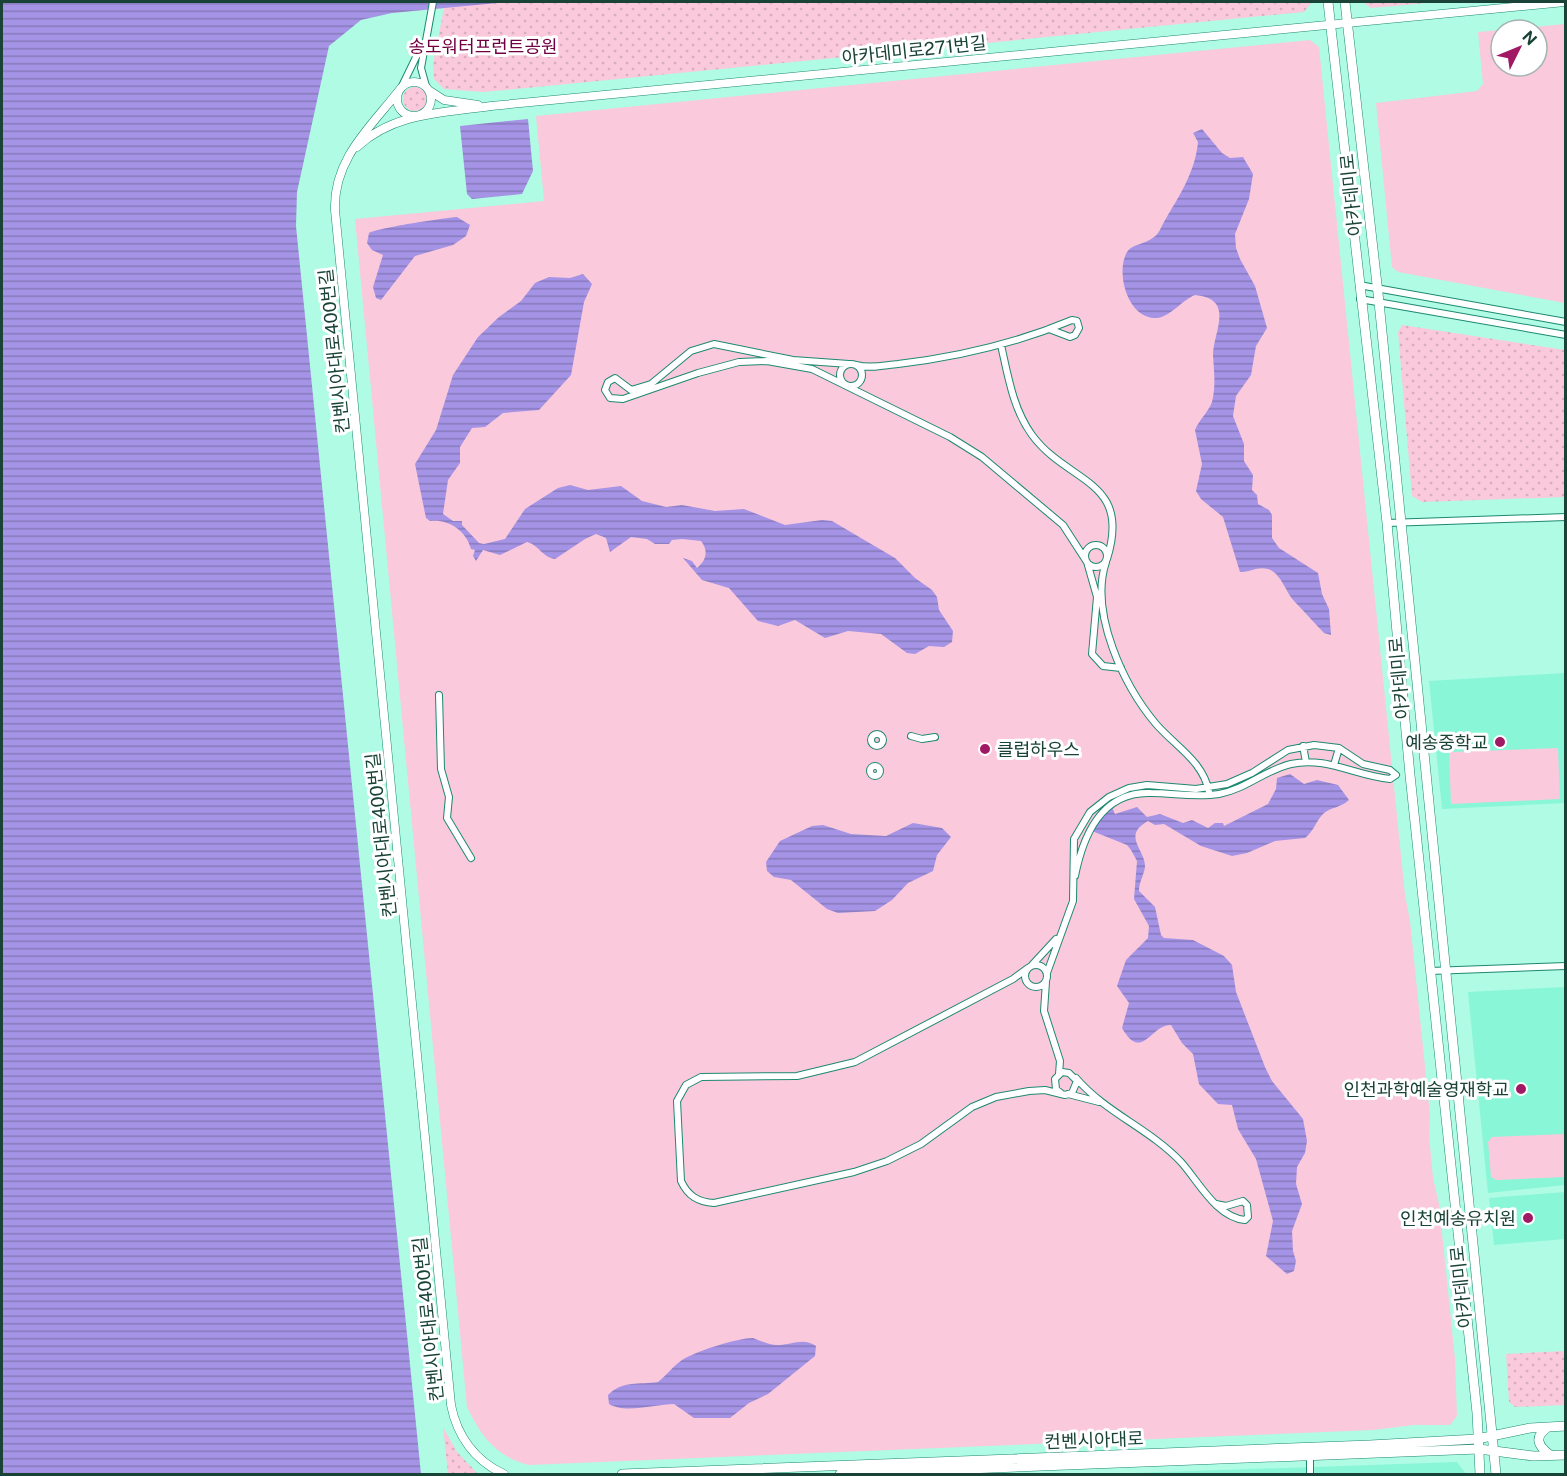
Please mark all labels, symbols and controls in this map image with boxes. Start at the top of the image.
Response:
north arrow [1489,18,1549,78]
text: N [1518,27,1541,49]
street label: 아카데미로271번길 [841,32,987,68]
park label: 송도워터프런트공원 [408,36,558,57]
street label: 아카데미로 [1336,153,1366,237]
street label: 컨벤시아대로400번길 [315,267,353,435]
street label: 아카데미로 [1385,636,1413,720]
place label: 예송중학교 [1405,732,1488,753]
marker: 예송중학교 [1493,735,1507,749]
place label: 클럽하우스 [997,739,1080,760]
marker: 클럽하우스 [978,742,992,756]
street label: 컨벤시아대로400번길 [362,751,400,919]
place label: 인천과학예술영재학교 [1343,1079,1509,1100]
marker: 인천과학예술영재학교 [1514,1082,1528,1096]
place label: 인천예송유치원 [1400,1208,1516,1229]
marker: 인천예송유치원 [1521,1211,1535,1225]
street label: 컨벤시아대로400번길 [409,1235,447,1403]
street label: 아카데미로 [1446,1245,1476,1329]
street label: 컨벤시아대로 [1044,1428,1144,1452]

